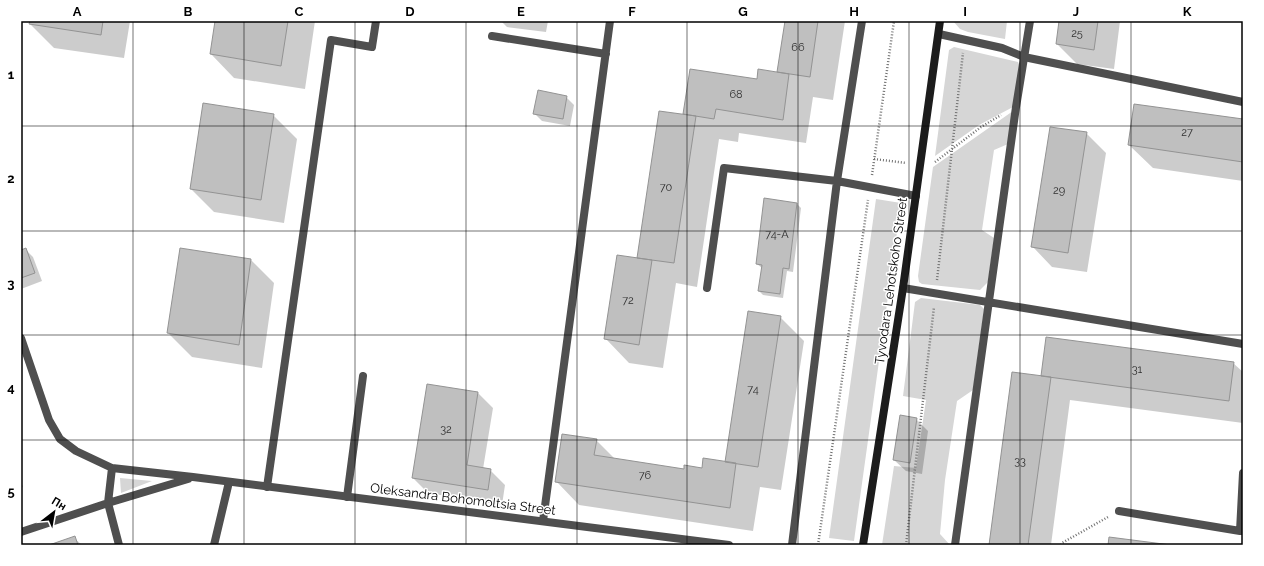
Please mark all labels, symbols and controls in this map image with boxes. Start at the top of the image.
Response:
text: A [73,4,82,19]
text: B [184,4,193,19]
text: C [295,4,304,19]
text: D [405,4,415,19]
text: E [517,4,525,19]
text: F [628,4,636,19]
text: G [738,4,748,19]
text: H [849,4,859,19]
text: I [963,4,967,19]
text: J [1073,4,1079,19]
text: K [1183,4,1192,19]
house number: 25 [1071,27,1083,40]
house number: 66 [791,41,805,54]
text: 1 [8,67,15,82]
house number: 68 [729,88,743,101]
house number: 27 [1181,126,1193,139]
text: 2 [7,171,15,186]
house number: 70 [660,181,673,194]
house number: 29 [1053,184,1065,197]
street label: Tyvodara Lehotskoho Street [872,196,910,365]
house number: 74-А [765,228,789,241]
text: 3 [7,276,15,291]
house number: 72 [622,294,634,307]
house number: 31 [1132,363,1143,376]
text: 4 [7,380,15,395]
house number: 74 [747,383,759,396]
house number: 32 [440,423,452,436]
house number: 33 [1014,455,1026,468]
house number: 76 [639,469,652,482]
street label: Oleksandra Bohomoltsia Street [369,480,557,518]
text: 5 [7,484,15,499]
north arrow [34,492,74,532]
text: Пн [49,495,69,513]

